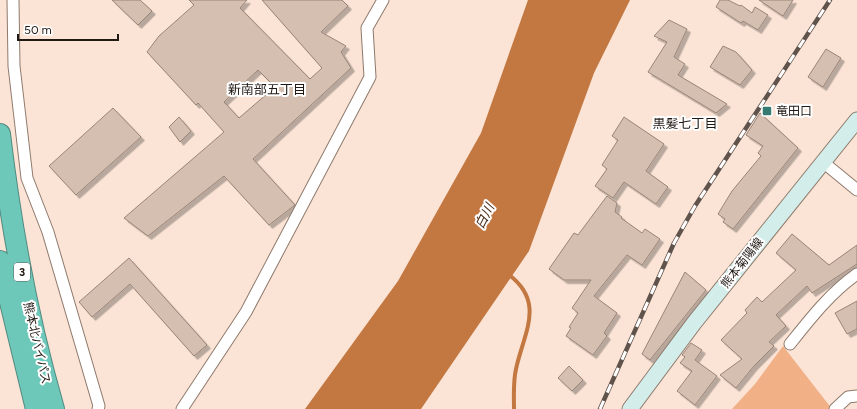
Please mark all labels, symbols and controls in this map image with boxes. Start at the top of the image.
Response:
scale bar [18,16,118,42]
text: 50 m [24,23,52,37]
district label: 新南部五丁目 [228,82,306,97]
place label: 竜田口 [776,104,812,118]
marker: 竜田口 [761,105,773,117]
district label: 黒髪七丁目 [652,116,718,131]
water label: 白川 [472,199,498,231]
street label: 熊本菊陽線 [718,235,766,291]
road number: 3 [14,263,30,281]
street label: 熊本北バイパス [21,301,53,385]

